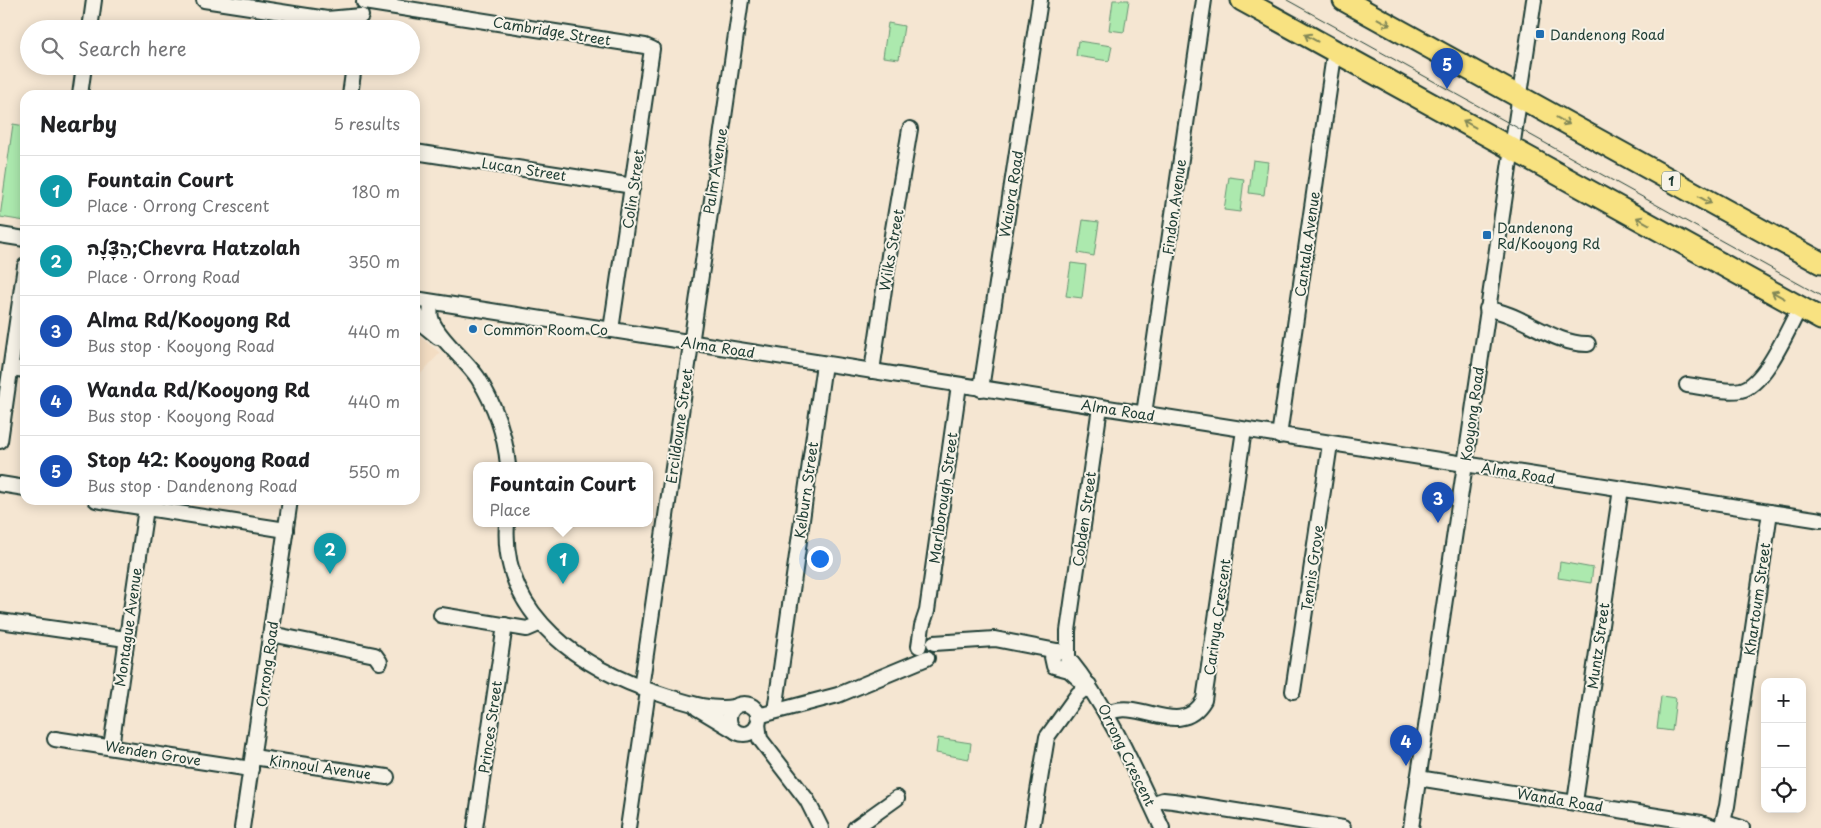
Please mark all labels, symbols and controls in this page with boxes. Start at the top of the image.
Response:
street label: Cambridge Street [491,11,613,51]
one-way arrow [1376,18,1391,27]
search box [20,20,420,75]
place label: Dandenong Road [1550,24,1665,45]
marker: Dandenong Road [1534,28,1546,40]
one-way arrow [1305,32,1319,42]
icon: search [38,34,66,62]
text: Search here [78,34,187,62]
pin: 5 [1431,48,1463,89]
text: Nearby [40,107,117,139]
text: 5 results [333,111,400,135]
one-way arrow [1555,117,1570,127]
one-way arrow [1462,119,1477,129]
street label: Palm Avenue [698,126,732,215]
street label: Colin Street [617,148,649,230]
street label: Waiora Road [994,149,1028,239]
street label: Lucan Street [480,152,568,186]
street label: Findon Avenue [1157,157,1191,256]
text: Fountain Court [87,165,234,193]
road number: 1 [1662,172,1680,190]
text: 1 [52,179,60,203]
text: 180 m [352,179,400,203]
street label: Cantala Avenue [1289,190,1325,298]
text: Place · Orrong Crescent [87,193,269,217]
one-way arrow [1698,195,1713,205]
street label: Wilks Street [873,207,909,293]
one-way arrow [1637,215,1651,225]
place label: Dandenong Rd/Kooyong Rd [1497,217,1601,254]
marker: Dandenong Rd/Kooyong Rd [1481,229,1493,241]
text: הַצָּלָה;Chevra Hatzolah [87,233,300,261]
text: 2 [50,249,62,273]
text: 350 m [348,249,400,273]
text: Place · Orrong Road [87,264,240,288]
one-way arrow [1771,290,1786,300]
text: Alma Rd/Kooyong Rd [87,305,290,333]
text: 3 [51,319,61,343]
text: 440 m [348,319,400,343]
place label: Common Room Co [483,319,608,340]
marker: Common Room Co [467,323,479,335]
street label: Alma Road [680,331,756,363]
text: Bus stop · Kooyong Road [87,333,275,357]
street label: Kooyong Road [1455,365,1489,463]
street label: Ercildoune Street [661,367,698,485]
text: Wanda Rd/Kooyong Rd [87,375,310,403]
text: 4 [51,389,61,413]
text: 440 m [348,389,400,413]
street label: Alma Road [1080,394,1156,426]
text: Bus stop · Kooyong Road [87,403,275,427]
street label: Marlborough Street [923,431,963,565]
street label: Kelburn Street [789,440,823,540]
text: Stop 42: Kooyong Road [87,445,310,473]
street label: Alma Road [1480,457,1556,489]
text: 5 [51,459,61,483]
text: 550 m [348,459,400,483]
popup [473,462,653,527]
text: Fountain Court [490,469,636,497]
street label: Cobden Street [1067,470,1101,568]
text: Bus stop · Dandenong Road [87,473,298,497]
pin: 3 [1422,482,1454,523]
text: Place [490,497,530,521]
street label: Tennis Grove [1296,524,1328,612]
pin: 2 [314,533,346,574]
street label: Khartoum Street [1739,541,1775,657]
pin: 1 [547,543,579,584]
your location [807,546,833,572]
street label: Carinya Crescent [1198,557,1236,677]
street label: Montague Avenue [109,566,147,688]
street label: Muntz Street [1582,601,1614,691]
street label: Orrong Road [251,620,283,708]
map controls [1761,678,1806,813]
button: + [1761,678,1806,723]
street label: Princes Street [473,679,507,775]
street label: Orrong Crescent [1093,700,1161,810]
button: − [1761,723,1806,768]
pin: 4 [1390,725,1422,766]
street label: Wenden Grove [103,735,203,771]
street label: Kinnoul Avenue [268,749,372,785]
button: locate [1761,768,1806,813]
street label: Wanda Road [1515,783,1605,817]

